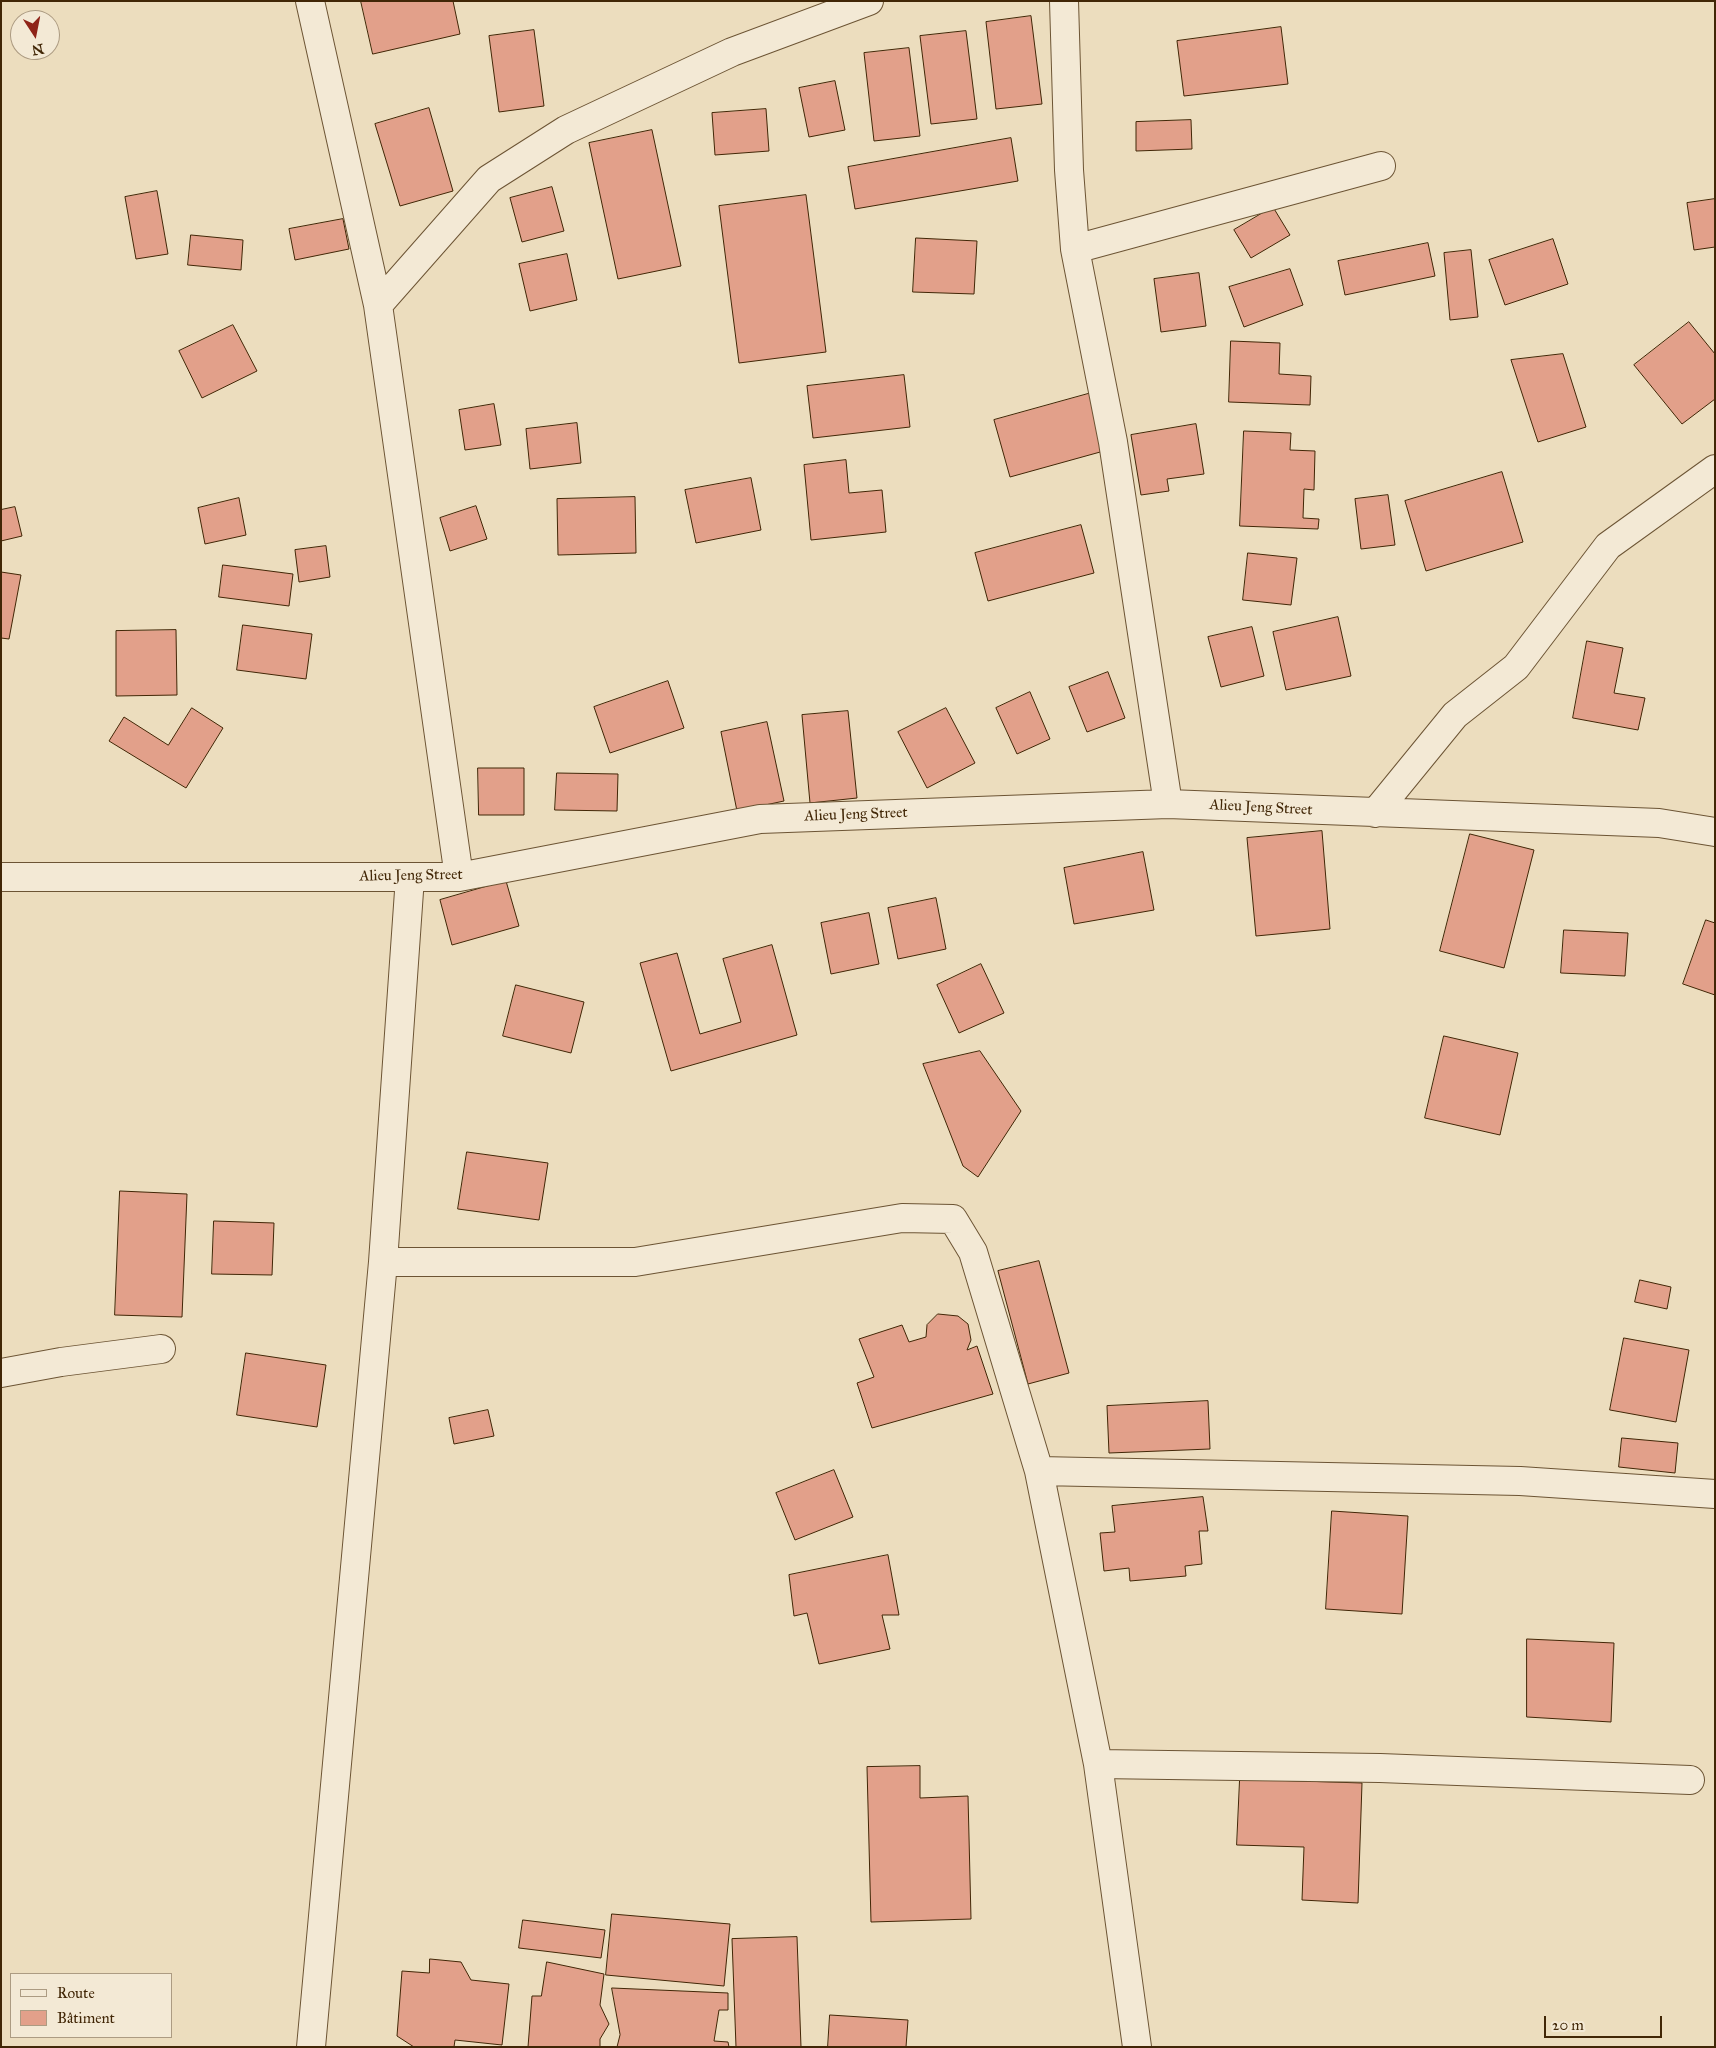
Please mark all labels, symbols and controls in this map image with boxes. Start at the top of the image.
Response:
north arrow [10,10,60,60]
text: N [30,40,45,59]
street label: Alieu Jeng Street [1209,796,1313,820]
street label: Alieu Jeng Street [804,804,908,826]
street label: Alieu Jeng Street [359,866,463,886]
legend [10,1973,172,2038]
text: Route [57,1984,95,2002]
scale bar [1546,2006,1664,2038]
text: Bâtiment [57,2009,115,2027]
text: 20 m [1552,2016,1584,2034]

